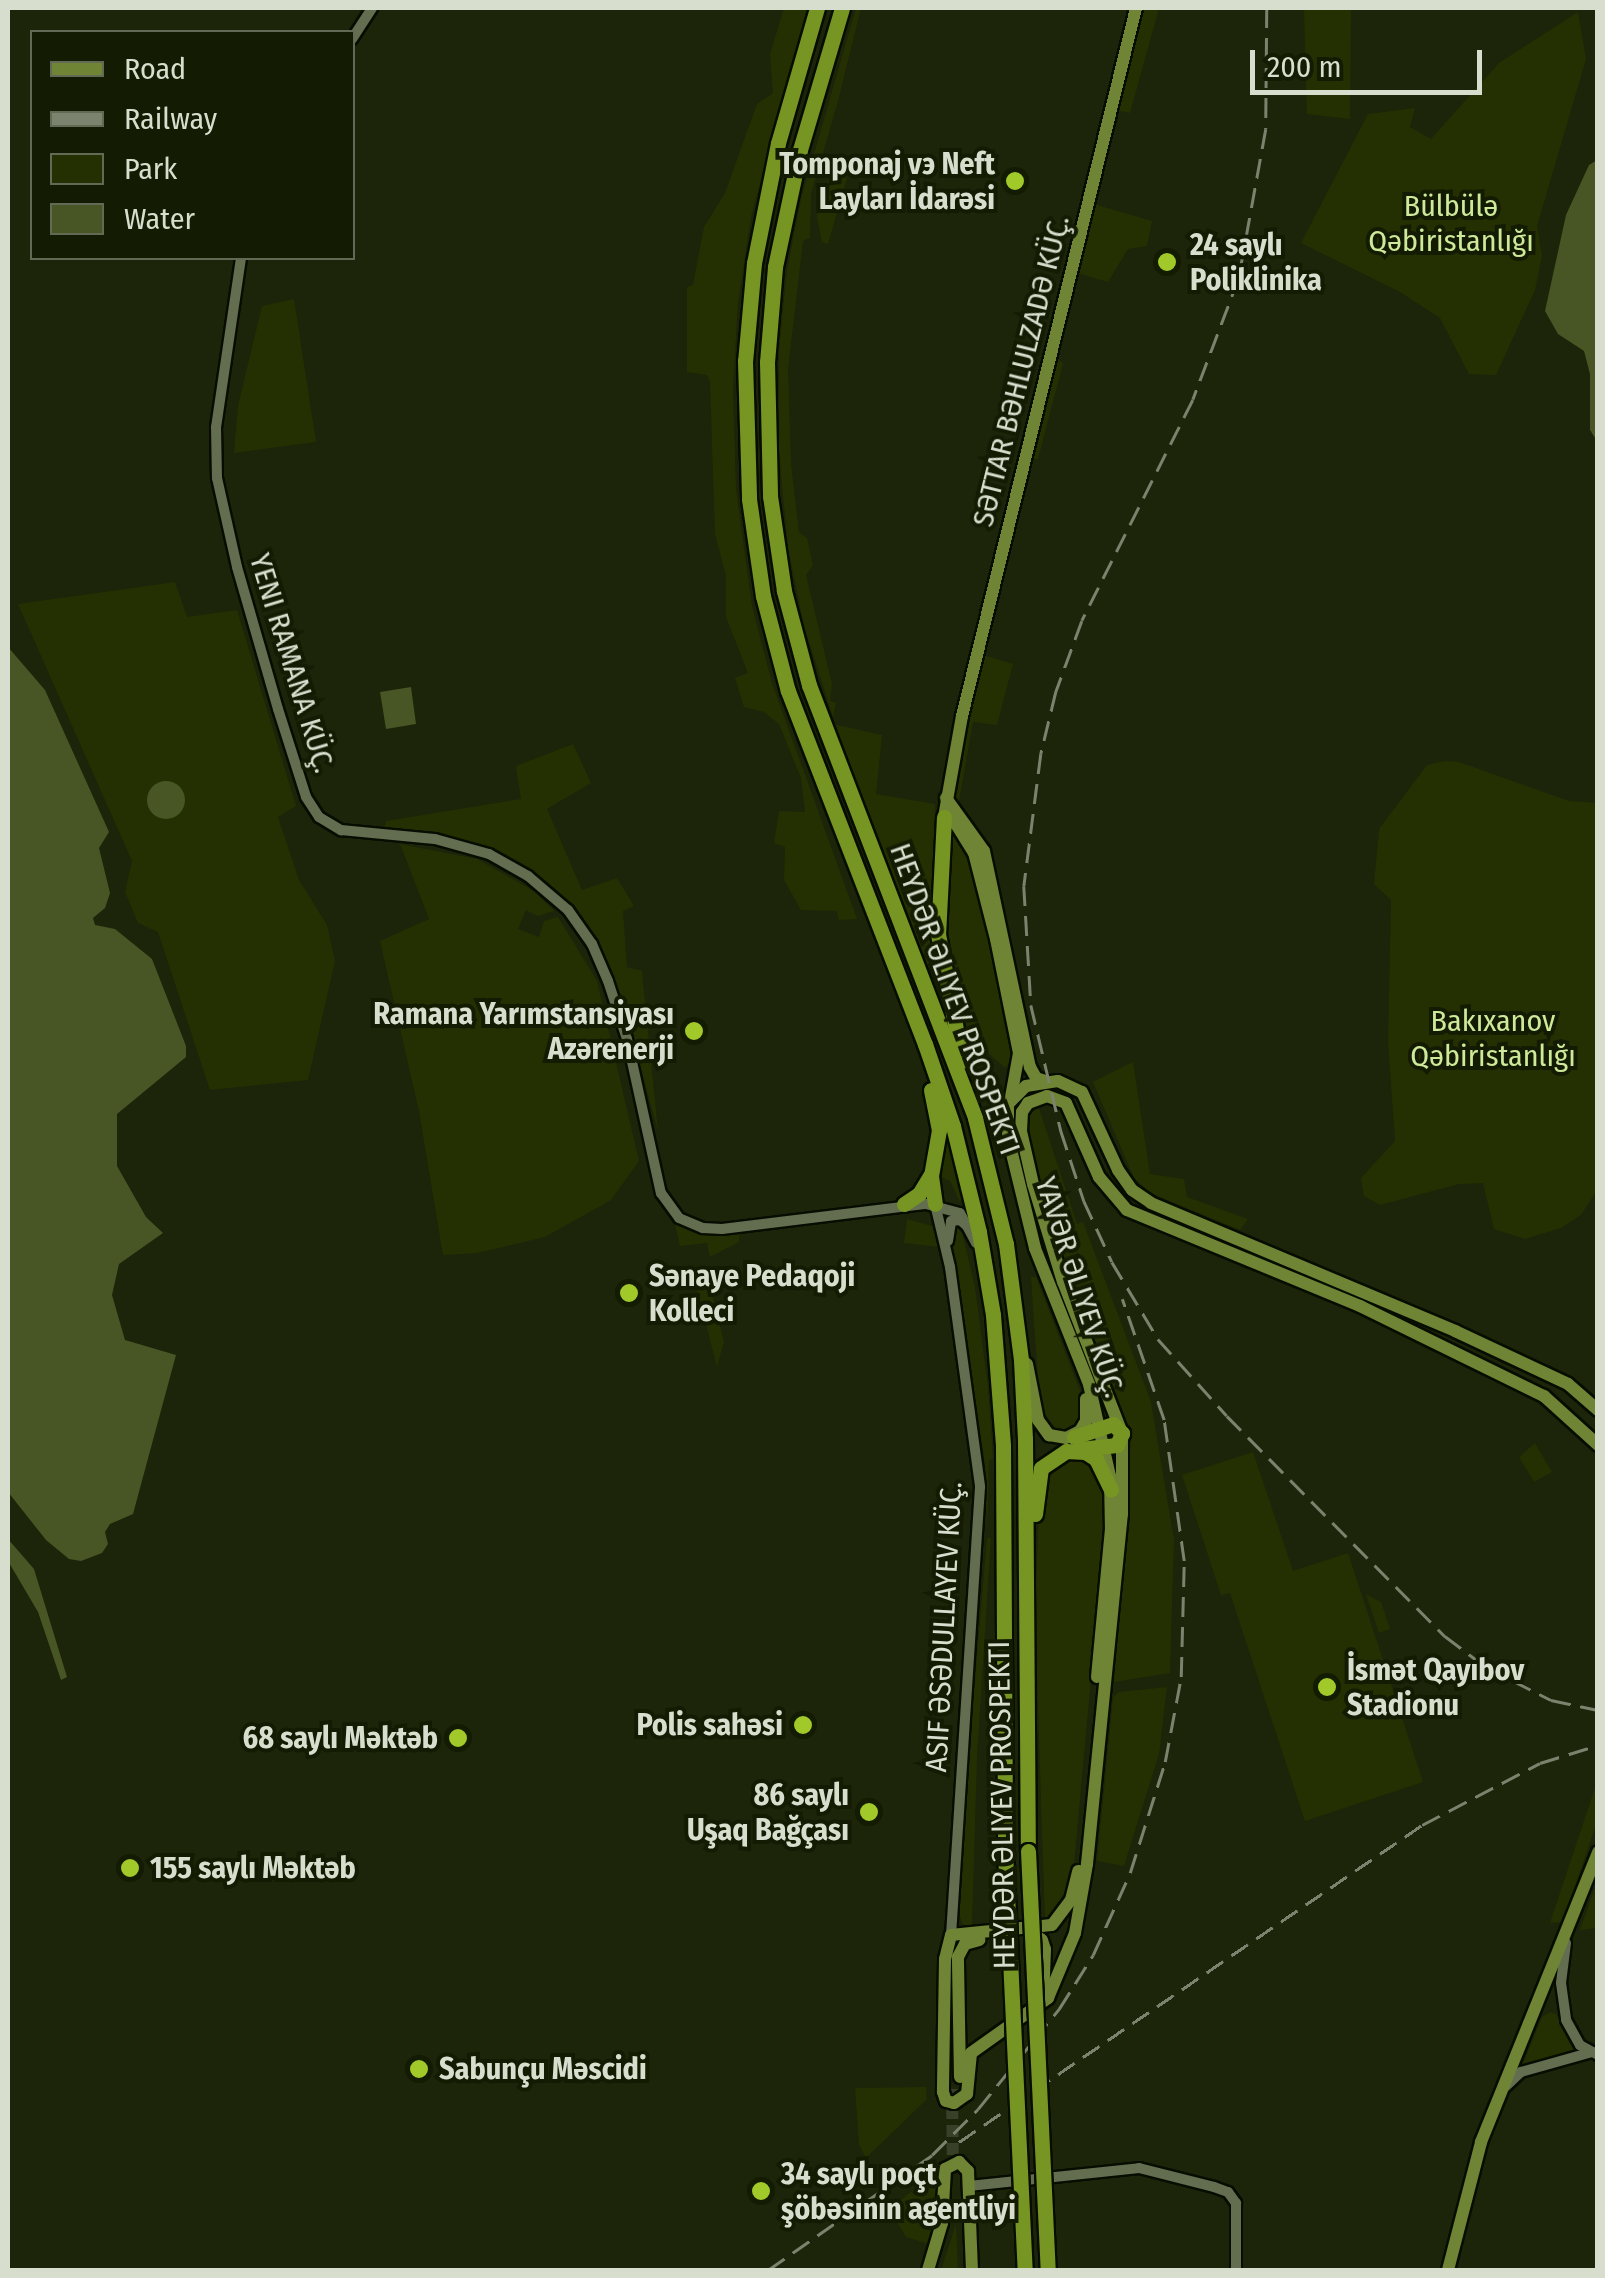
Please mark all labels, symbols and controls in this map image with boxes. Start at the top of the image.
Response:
legend [30,30,355,260]
scale bar [1255,30,1488,92]
text: 200 m [1267,49,1342,85]
text: Road [124,51,186,87]
text: Railway [124,101,217,137]
place label: Tomponaj vэ Neft Layları İdarəsi [779,146,995,216]
text: Park [124,151,177,187]
marker: Tomponaj vэ Neft Layları İdarəsi [1004,170,1026,192]
park label: Bülbülə Qəbiristanlığı [1368,188,1534,258]
text: Water [124,201,195,237]
street label: SƏTTAR BƏHLULZADƏ KÜÇ. [965,212,1077,530]
place label: 24 saylı Poliklinika [1190,227,1322,298]
marker: 24 saylı Poliklinika [1154,249,1180,275]
street label: YENI RAMANA KÜÇ. [242,549,342,777]
street label: HEYDƏR ƏLIYEV PROSPEKTI [882,839,1028,1159]
place label: Ramana Yarımstansiyası Azərenerji [373,996,674,1066]
park label: Bakıxanov Qəbiristanlığı [1410,1003,1576,1074]
marker: Ramana Yarımstansiyası Azərenerji [683,1020,705,1042]
street label: YAVƏR ƏLIYEV KÜÇ. [1027,1172,1133,1402]
place label: Sənaye Pedaqoji Kolleci [649,1258,855,1328]
marker: Sənaye Pedaqoji Kolleci [618,1282,640,1304]
street label: ASIF ƏSƏDULLAYEV KÜÇ. [918,1481,970,1773]
street label: HEYDƏR ƏLIYEV PROSPEKTI [981,1641,1023,1969]
place label: İsmət Qayıbov Stadionu [1347,1652,1524,1722]
marker: İsmət Qayıbov Stadionu [1316,1676,1338,1698]
place label: Polis sahəsi [636,1707,783,1743]
marker: Polis sahəsi [792,1714,814,1736]
place label: 68 saylı Məktəb [243,1720,438,1756]
marker: 68 saylı Məktəb [447,1727,469,1749]
place label: 86 saylı Uşaq Bağçası [687,1777,849,1848]
marker: 86 saylı Uşaq Bağçası [858,1801,880,1823]
place label: 155 saylı Məktəb [150,1850,356,1886]
marker: 155 saylı Məktəb [119,1857,141,1879]
place label: Sabunçu Məscidi [439,2051,647,2087]
marker: Sabunçu Məscidi [408,2058,430,2080]
place label: 34 saylı poçt şöbəsinin agentliyi [781,2156,1016,2226]
marker: 34 saylı poçt şöbəsinin agentliyi [750,2180,772,2202]

